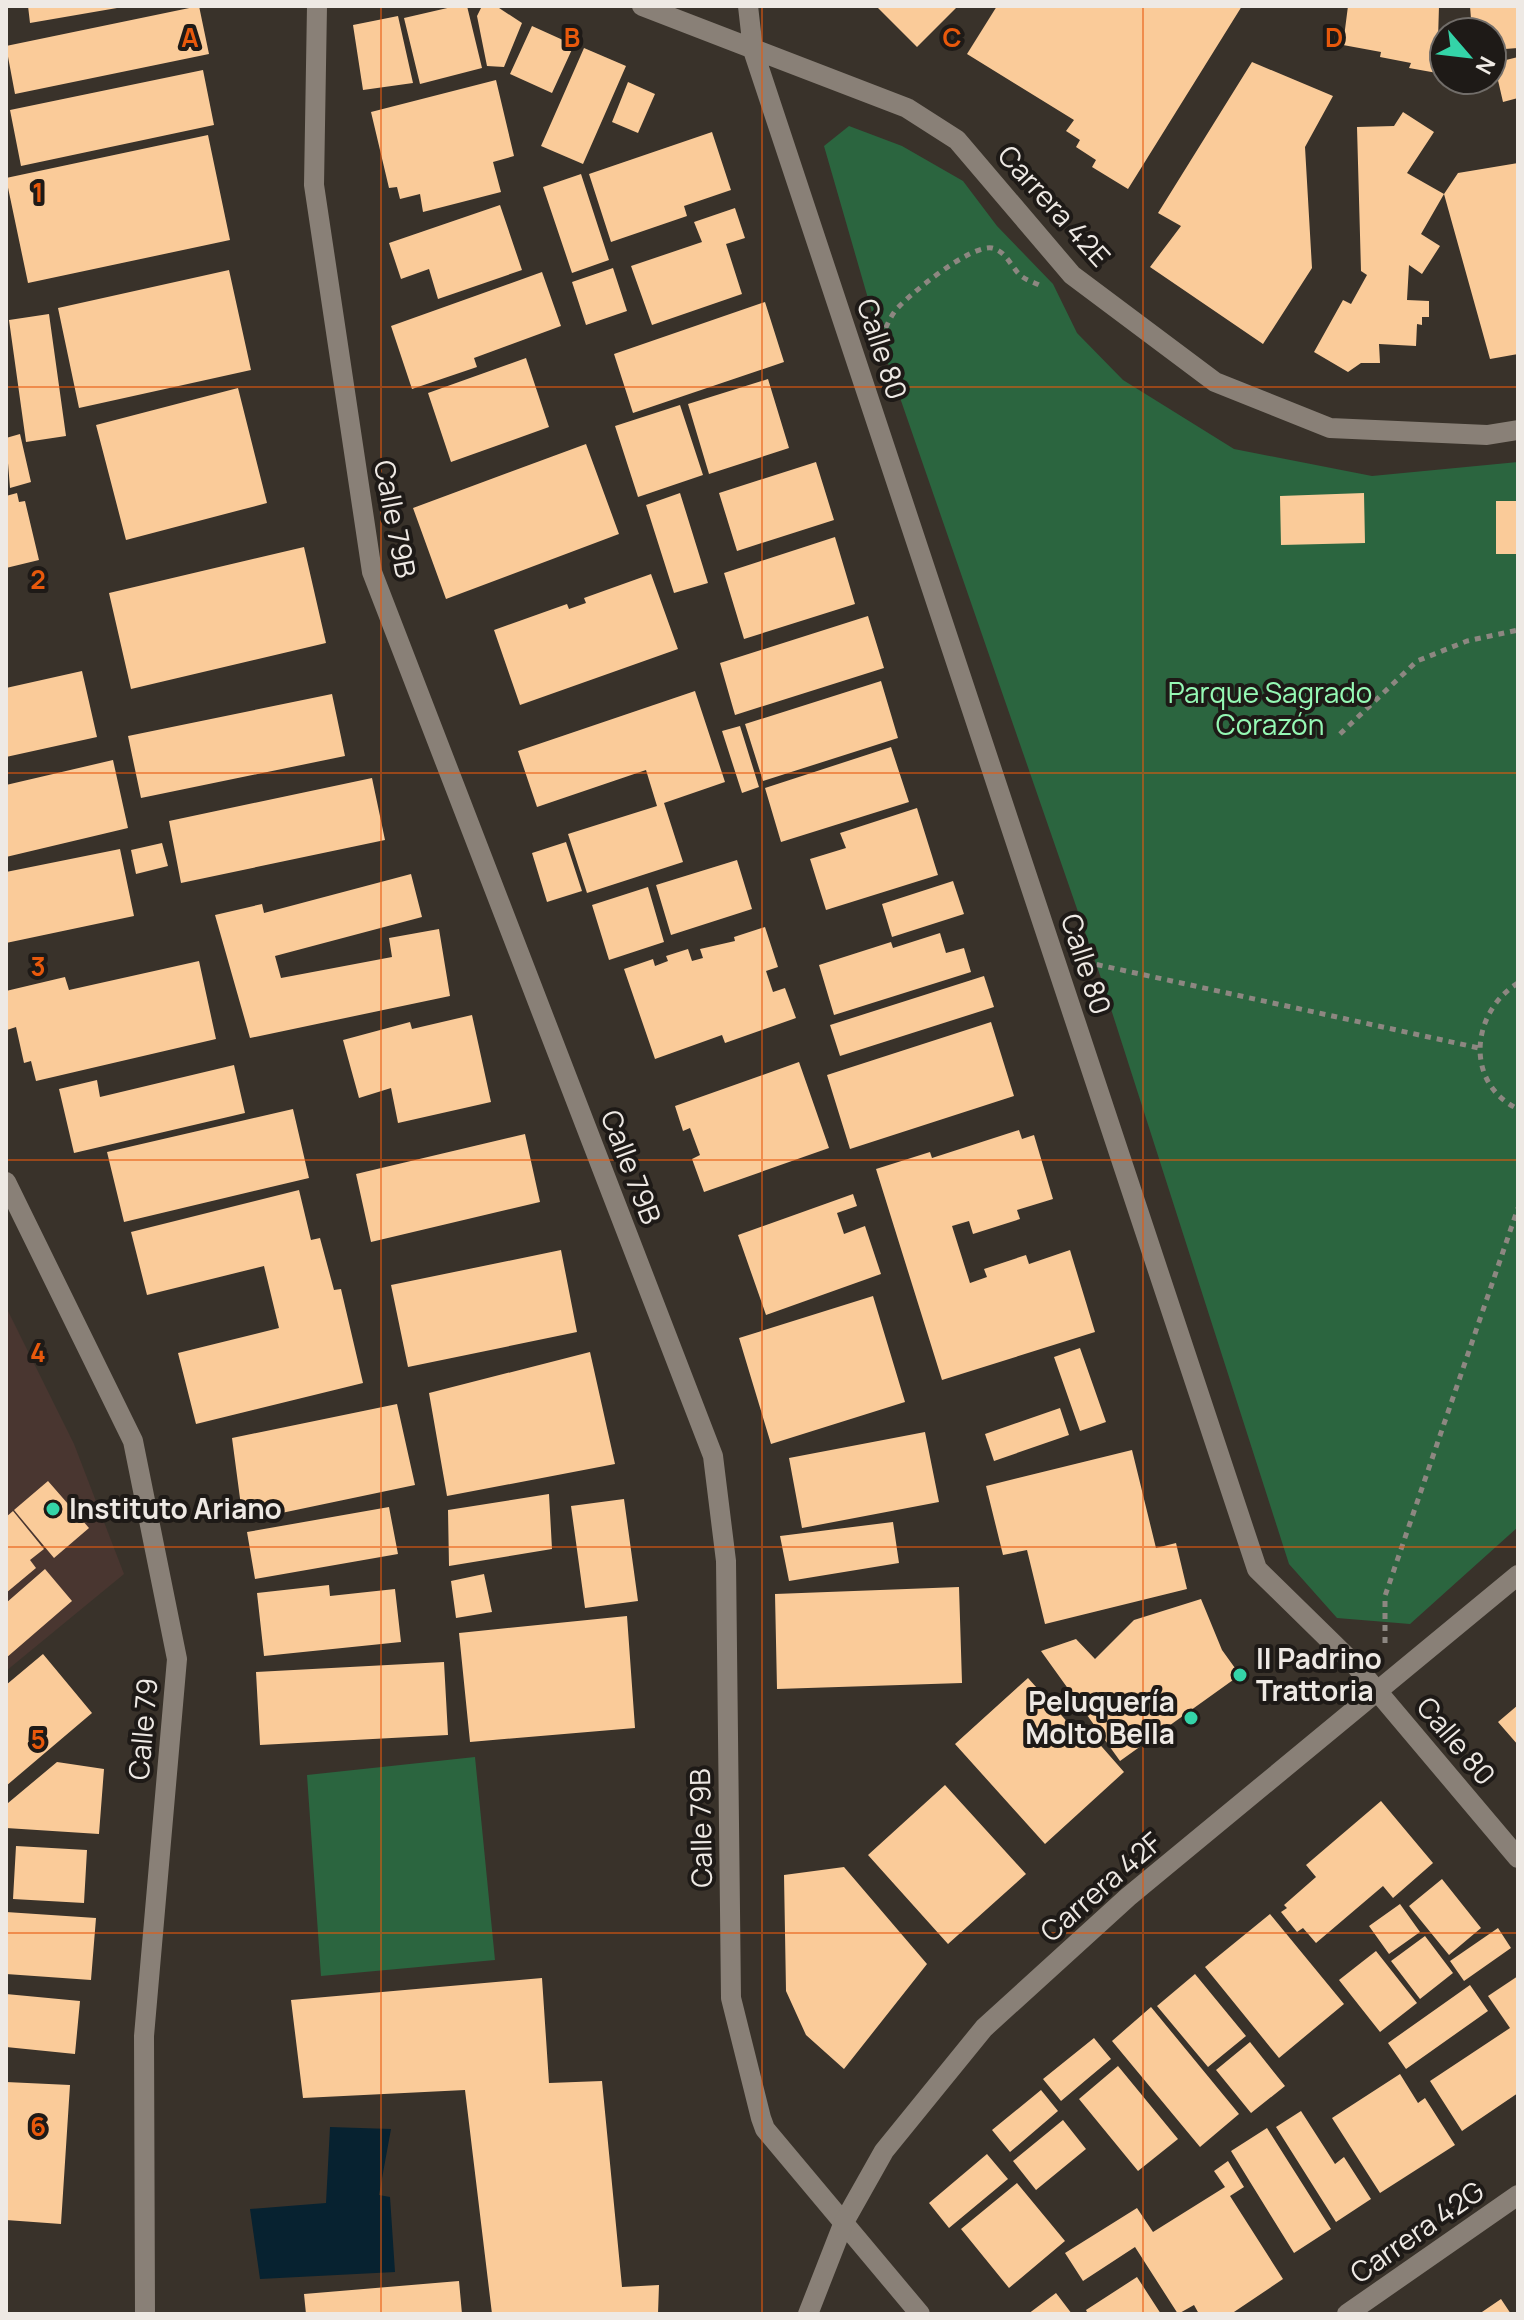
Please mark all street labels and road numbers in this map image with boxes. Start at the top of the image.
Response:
street label: Carrera 42E [990,137,1119,274]
street label: Calle 80 [849,293,917,404]
street label: Calle 79B [366,457,426,581]
street label: Calle 80 [1053,908,1121,1019]
street label: Calle 79B [593,1104,671,1229]
street label: Calle 79 [119,1676,165,1781]
street label: Calle 80 [1409,1688,1505,1792]
street label: Calle 79B [680,1768,720,1888]
street label: Carrera 42F [1032,1823,1169,1950]
street label: Carrera 42G [1342,2171,1491,2291]

